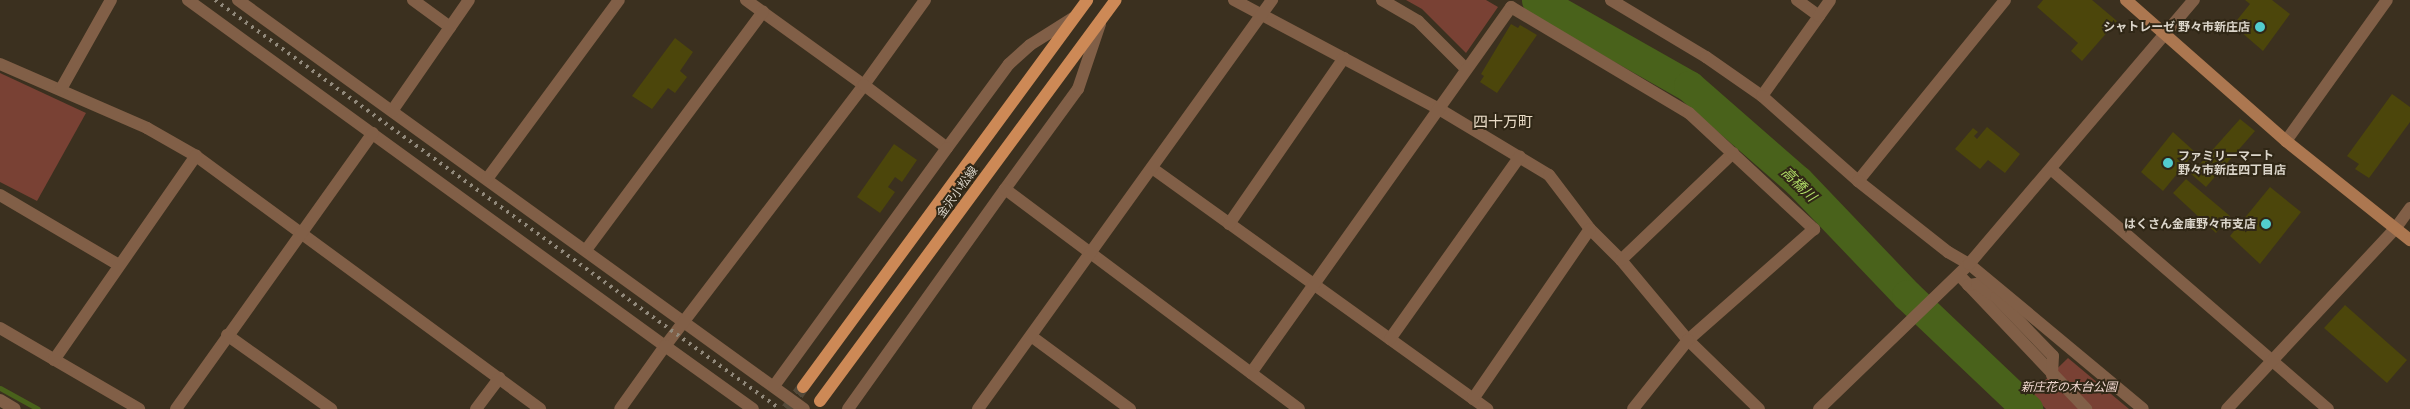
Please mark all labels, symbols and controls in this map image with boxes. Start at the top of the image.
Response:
place label: シャトレーゼ 野々市新庄店 [2103,20,2250,34]
marker: シャトレーゼ 野々市新庄店 [2254,21,2266,33]
district label: 四十万町 [1473,113,1533,131]
place label: ファミリーマート 野々市新庄四丁目店 [2178,149,2286,177]
marker: ファミリーマート 野々市新庄四丁目店 [2162,157,2174,169]
street label: 金沢小松線 [934,163,980,221]
water label: 高橋川 [1778,163,1820,205]
place label: はくさん金庫野々市支店 [2124,217,2256,231]
marker: はくさん金庫野々市支店 [2260,218,2272,230]
park label: 新庄花の木台公園 [2021,380,2117,394]

